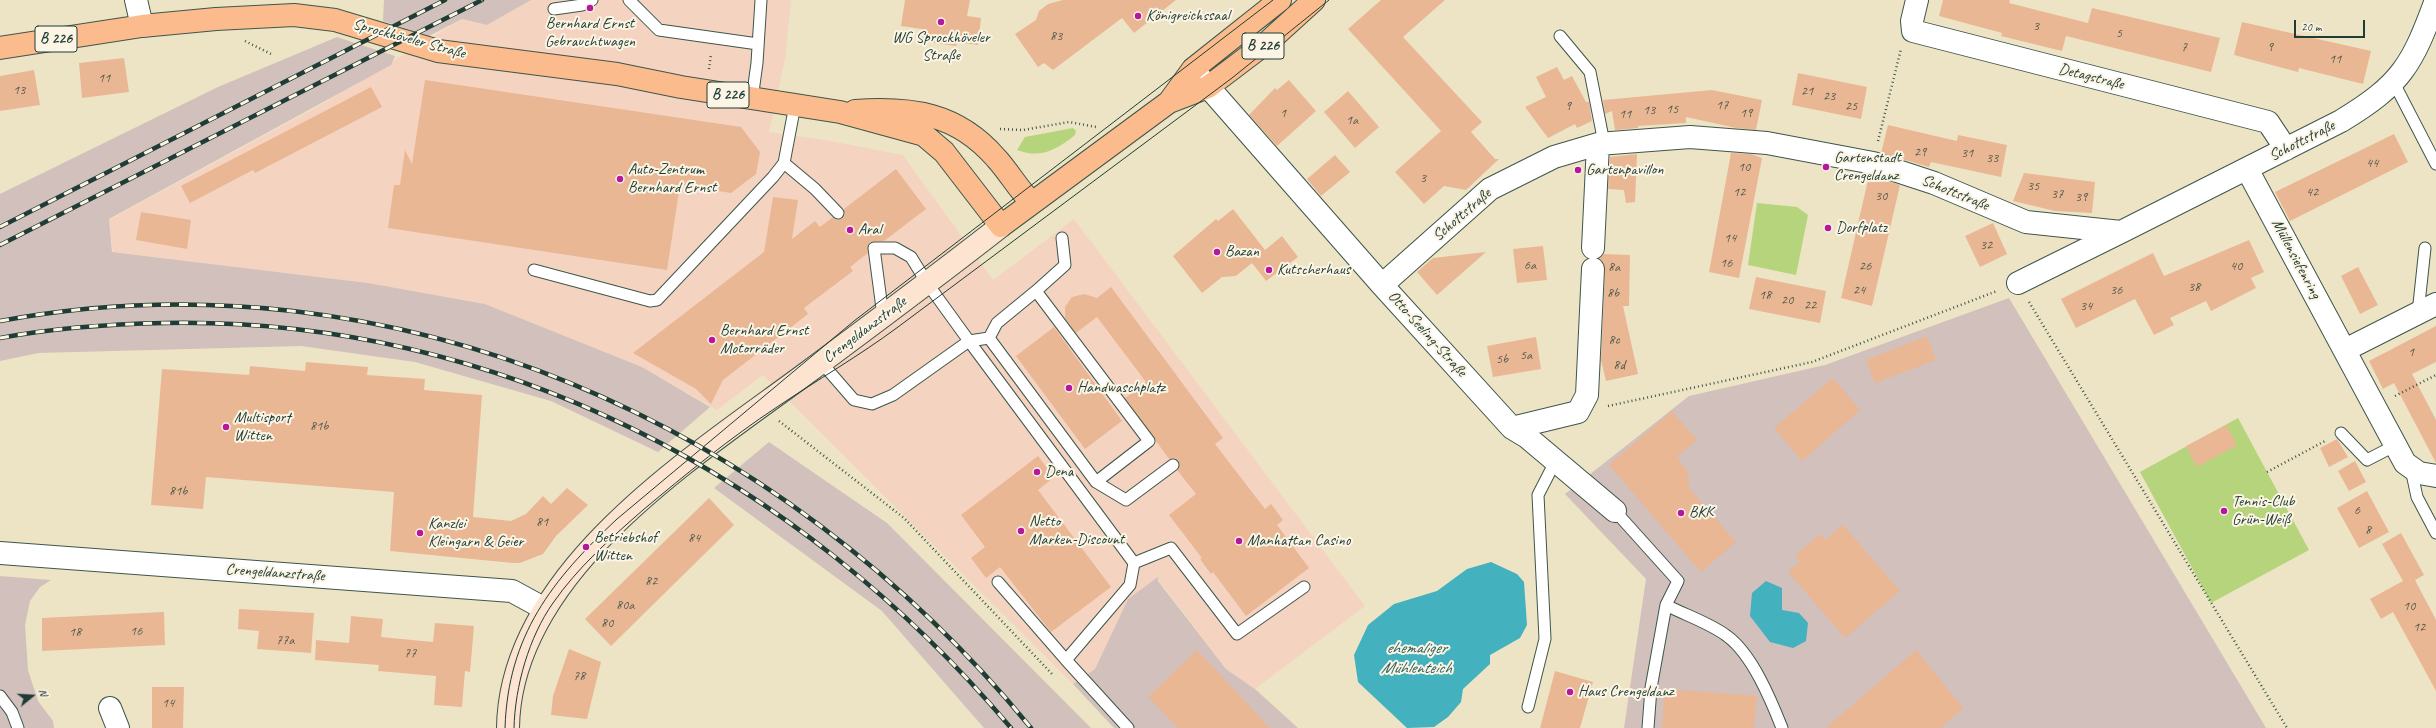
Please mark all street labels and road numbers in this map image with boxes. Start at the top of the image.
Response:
street label: Sprockhöveler Straße [351,15,467,63]
road number: B 226 [35,26,77,52]
road number: B 226 [1242,33,1284,59]
street label: Detagstraße [2056,60,2126,94]
road number: B 226 [707,82,749,108]
street label: Schottstraße [2266,116,2338,166]
street label: Schottstraße [1918,171,1992,215]
street label: Schottstraße [1429,184,1495,246]
street label: Müllensiefenring [2267,216,2325,302]
street label: Otto-Seeling-Straße [1383,287,1471,381]
street label: Crengeldanzstraße [820,292,910,368]
street label: Crengeldanzstraße [225,560,325,586]

